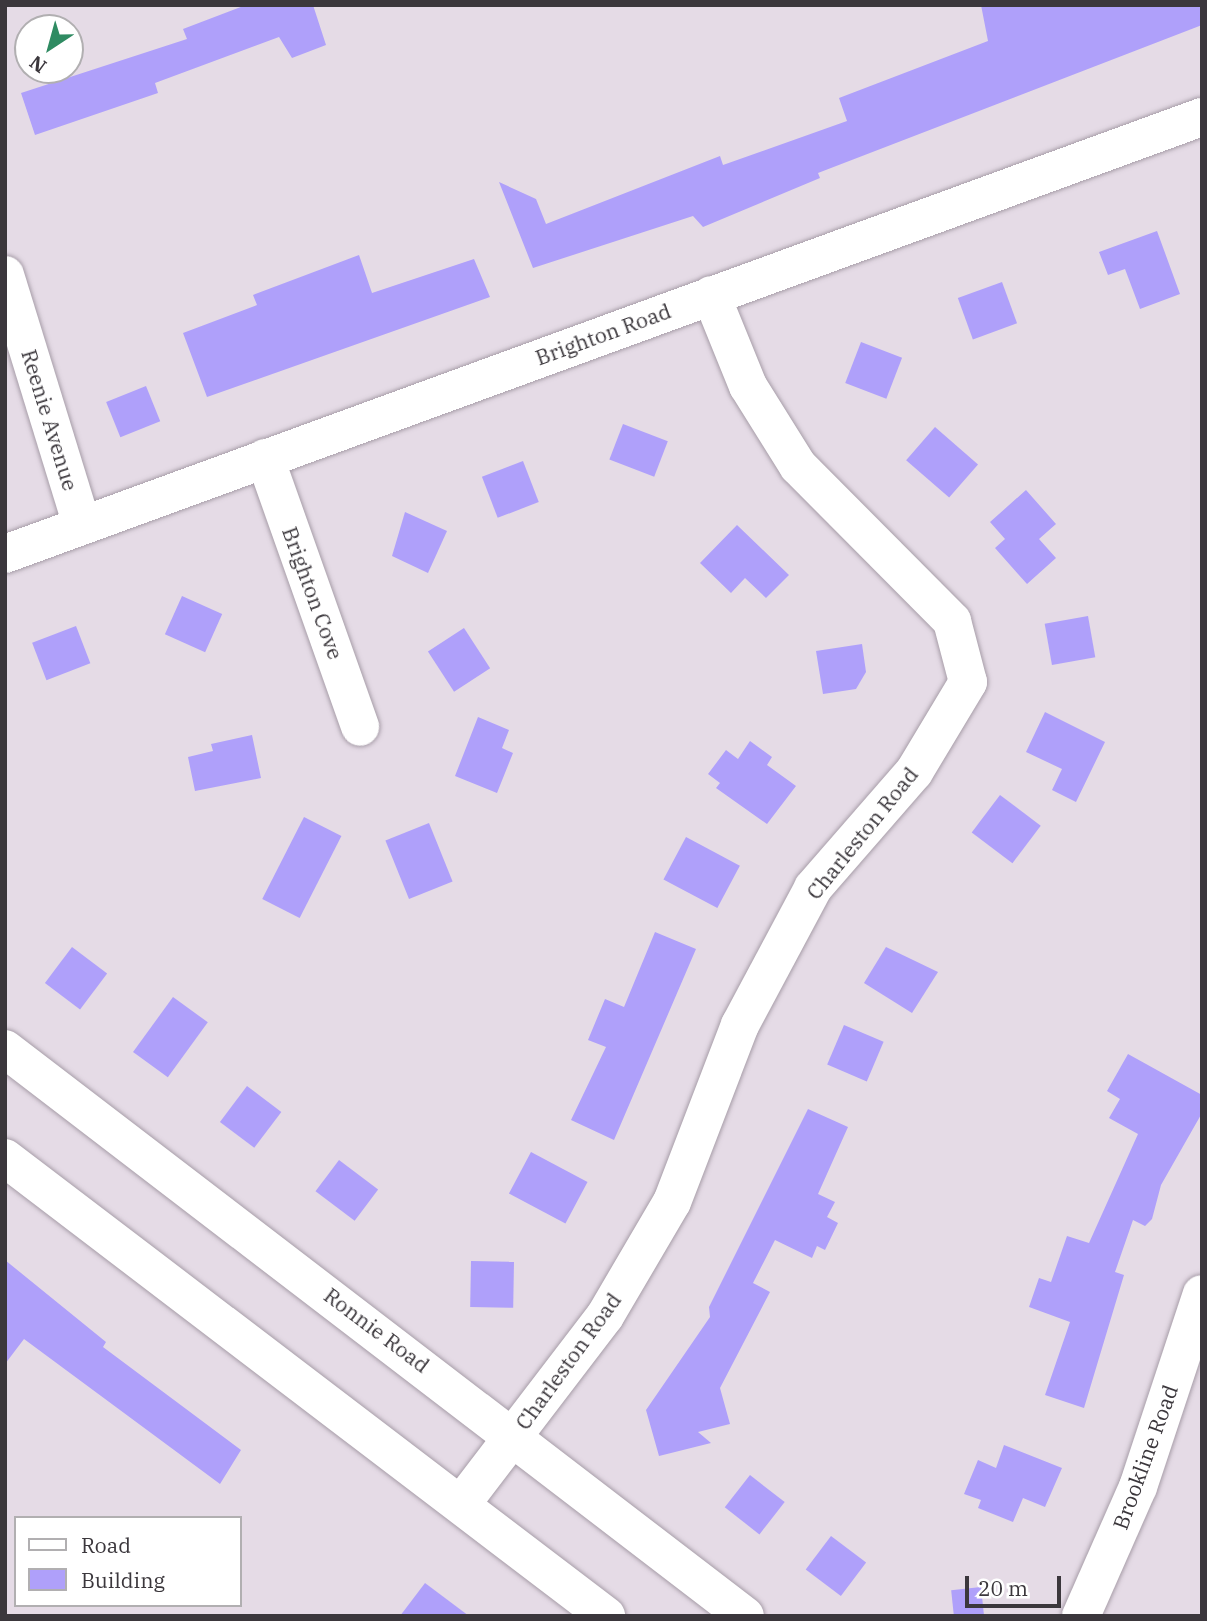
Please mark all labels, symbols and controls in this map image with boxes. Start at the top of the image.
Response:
north arrow [14,14,84,84]
text: N [25,50,51,78]
street label: Brighton Road [532,298,674,370]
street label: Reenie Avenue [17,346,83,494]
street label: Brighton Cove [277,523,349,663]
street label: Charleston Road [801,762,923,904]
street label: Ronnie Road [319,1282,435,1378]
street label: Charleston Road [510,1288,626,1434]
street label: Brookline Road [1107,1381,1183,1533]
legend [14,1516,242,1607]
text: Road [81,1531,131,1559]
scale bar [969,1562,1065,1606]
text: Building [81,1566,165,1594]
text: 20 m [978,1574,1028,1602]

